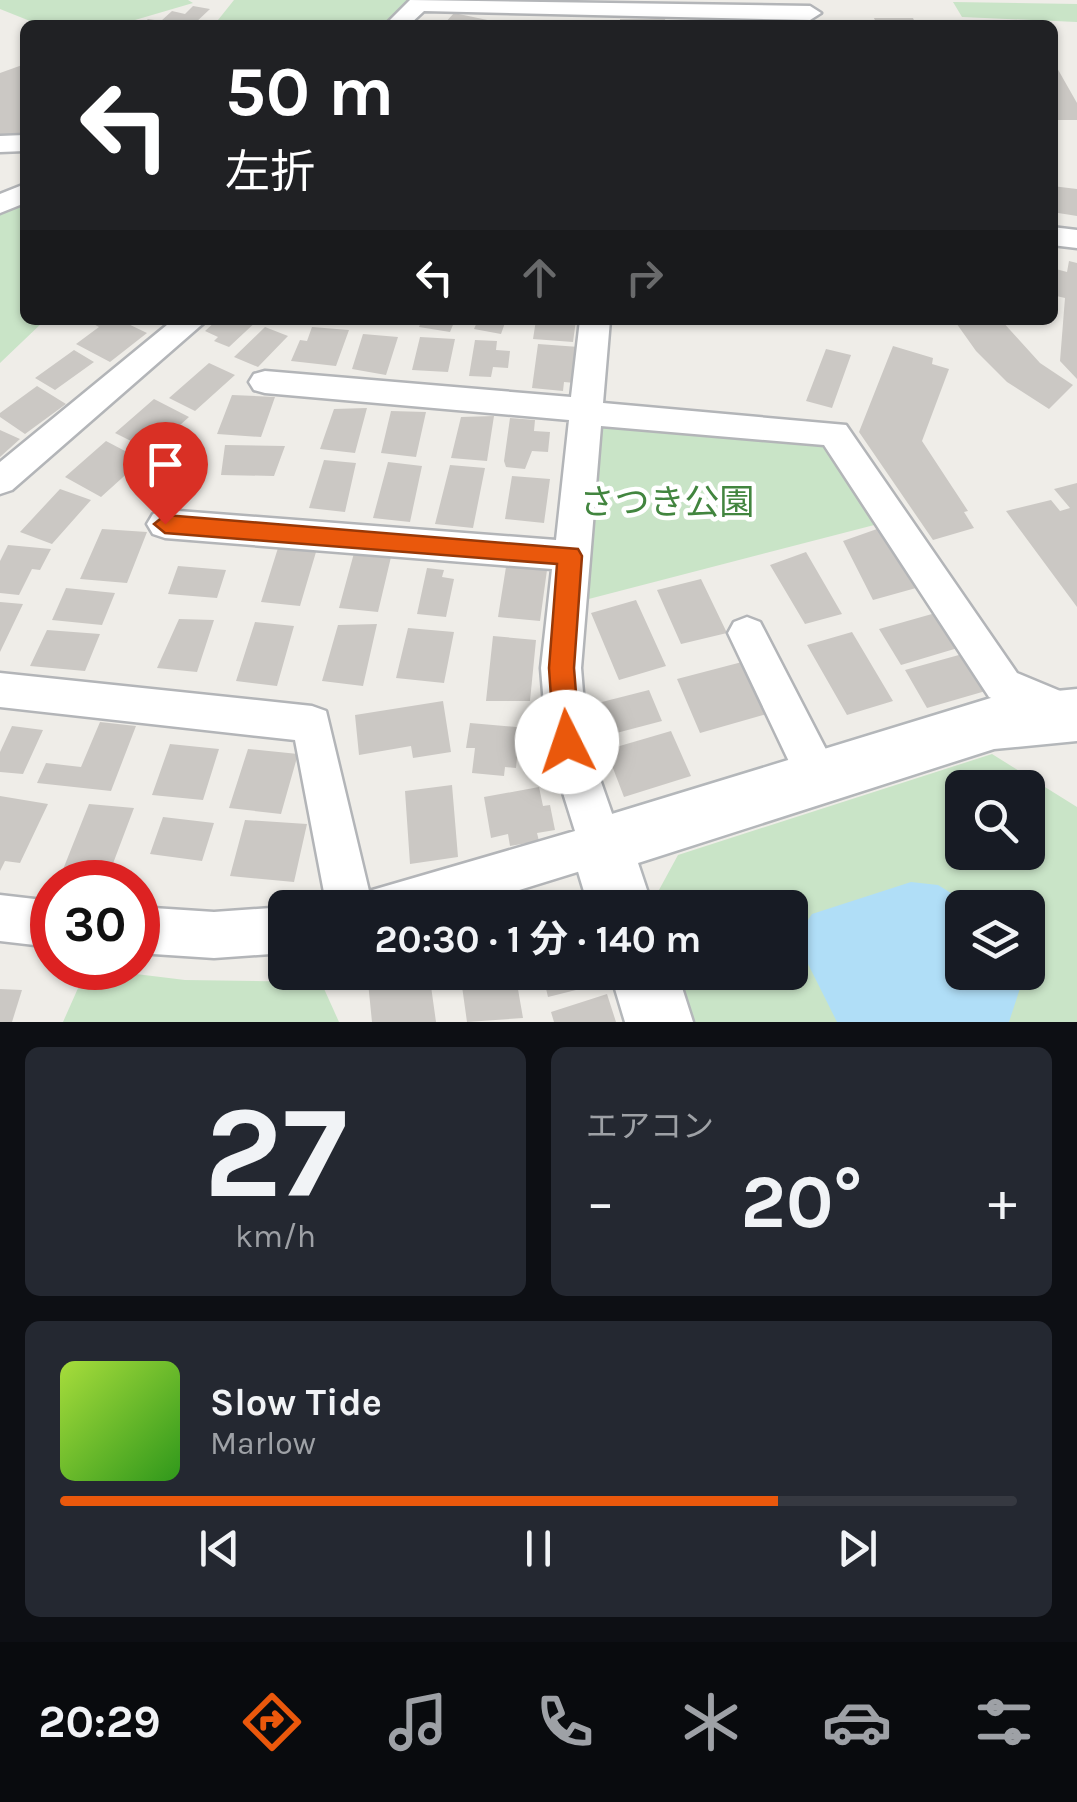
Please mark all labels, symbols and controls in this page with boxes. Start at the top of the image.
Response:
text: 50 m [225,51,394,133]
icon: left [60,60,190,190]
text: 左折 [225,146,315,198]
icon: left [407,250,462,305]
icon: ahead [512,250,567,305]
icon: right [617,250,672,305]
pin [123,422,208,525]
icon: arrive [138,437,193,492]
park label: さつき公園 [579,482,755,523]
position arrow [515,690,619,794]
map controls [945,770,1045,990]
button: search [945,770,1045,870]
speed limit sign: 30 [30,860,160,990]
button: layers [945,890,1045,990]
text: 20:30 · 1 分 · 140 m [375,917,701,962]
text: 27 [204,1077,347,1229]
text: エアコン [586,1108,714,1145]
text: 20° [741,1158,862,1246]
text: − [586,1170,615,1234]
text: + [988,1170,1017,1234]
text: km/h [235,1218,316,1255]
text: Slow Tide [210,1380,382,1425]
text: Marlow [210,1425,316,1462]
icon: previous [192,1521,247,1576]
icon: pause [511,1521,566,1576]
icon: next [830,1521,885,1576]
icon: directions [237,1687,307,1757]
icon: music [383,1687,453,1757]
icon: phone [530,1687,600,1757]
icon: climate [676,1687,746,1757]
icon: car [822,1687,892,1757]
icon: filters [969,1687,1039,1757]
text: 20:29 [38,1696,161,1748]

